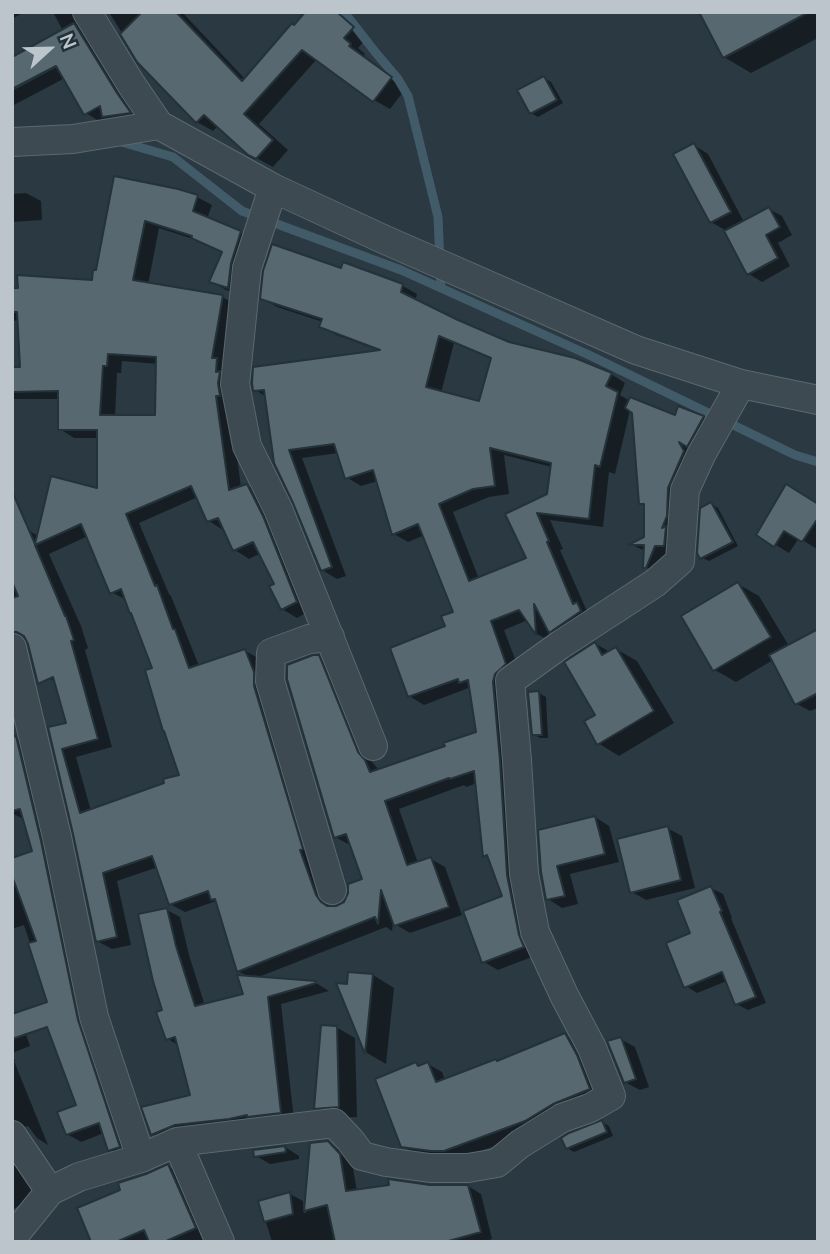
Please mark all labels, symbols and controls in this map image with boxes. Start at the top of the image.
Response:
north arrow [14,14,84,84]
text: N [55,30,82,52]

